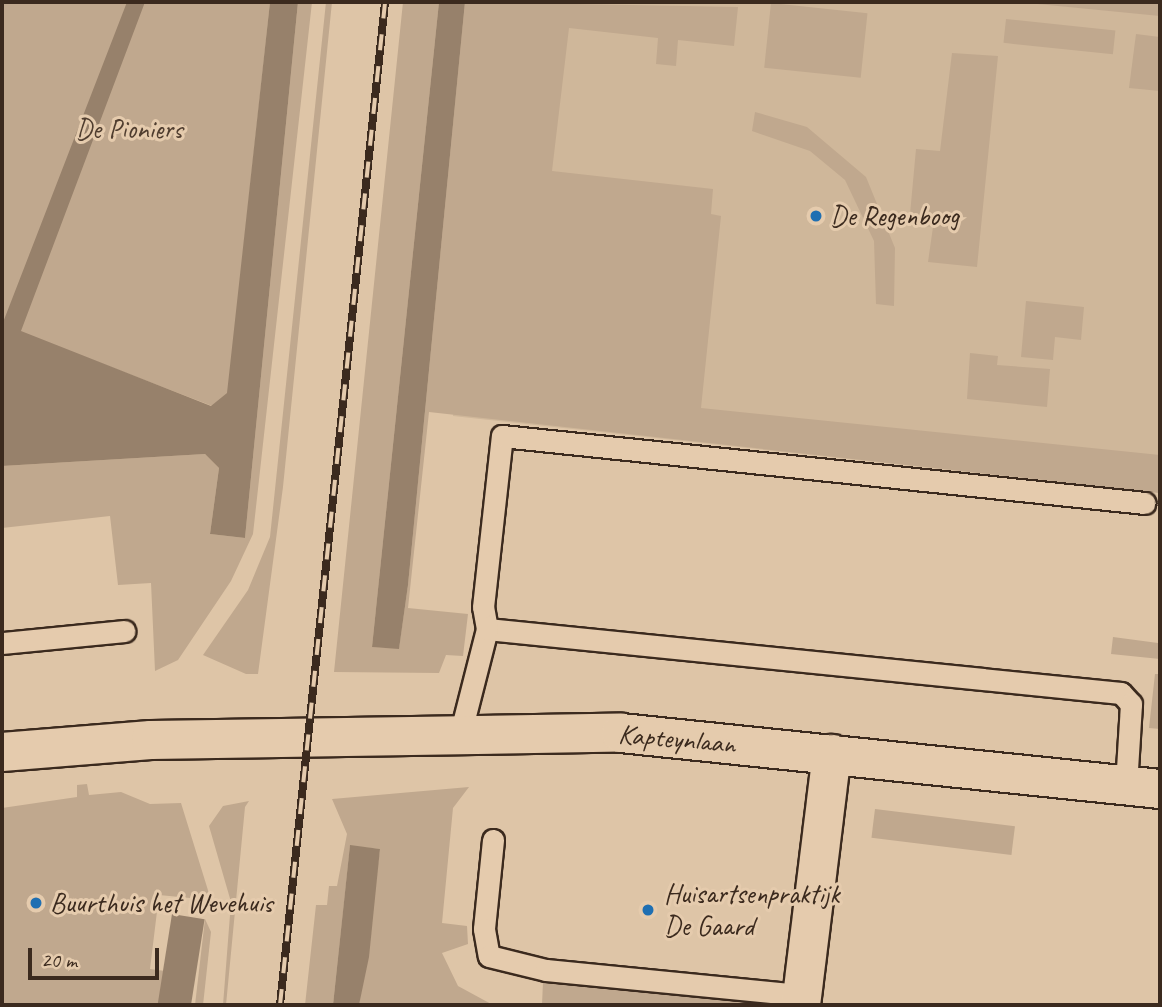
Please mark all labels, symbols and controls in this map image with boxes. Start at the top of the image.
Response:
park label: De Pioniers [75,112,183,146]
place label: De Regenboog [830,199,960,233]
marker: De Regenboog [808,208,824,224]
street label: Kapteynlaan [617,717,737,761]
place label: Huisartsenpraktijk De Gaard [664,877,840,943]
place label: Buurthuis het Wevehuis [50,886,273,920]
marker: Buurthuis het Wevehuis [28,895,44,911]
marker: Huisartsenpraktijk De Gaard [638,900,658,920]
scale bar [32,934,163,978]
text: 20 m [41,947,77,973]

